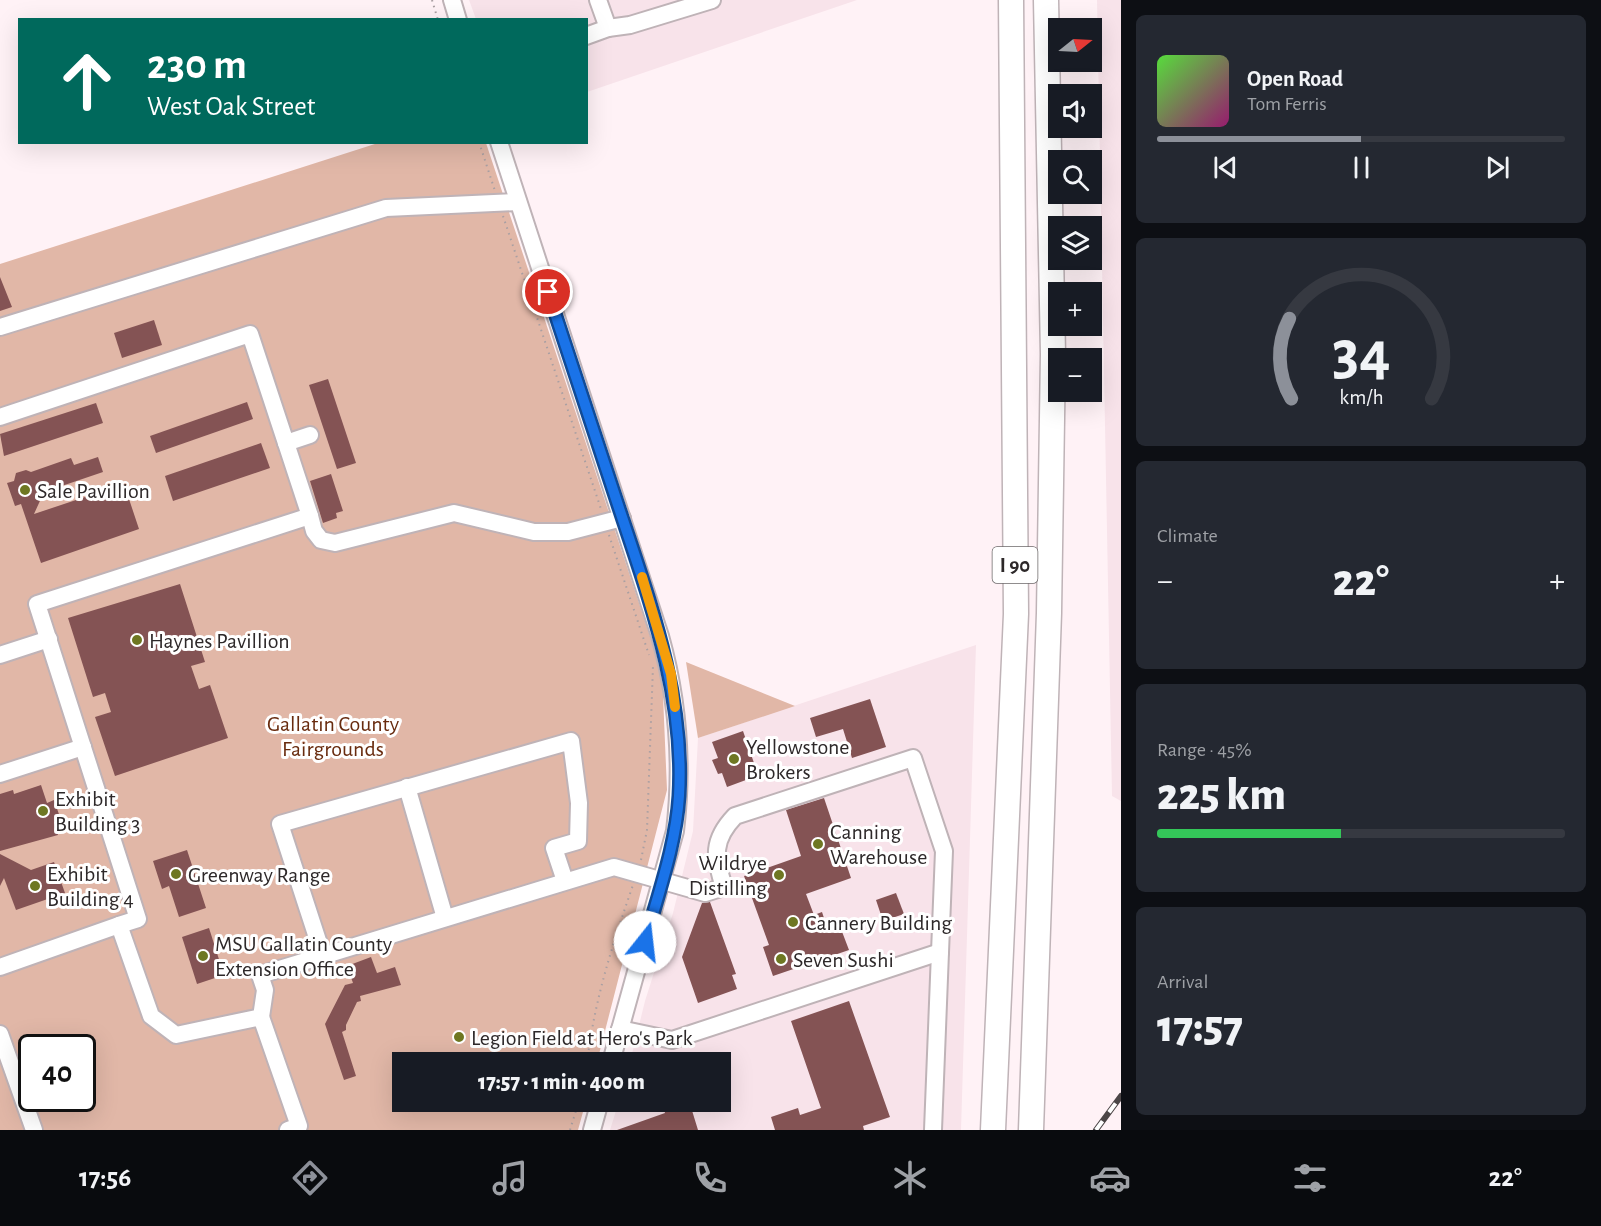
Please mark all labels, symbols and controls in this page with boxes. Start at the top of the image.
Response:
north arrow [1048,18,1102,72]
map controls [1048,18,1102,402]
icon: ahead [48,42,126,120]
text: 230 m [147,44,247,86]
text: Open Road [1247,68,1343,90]
button: sound [1048,84,1102,138]
text: West Oak Street [147,93,315,120]
text: Tom Ferris [1247,94,1327,114]
button: search [1048,150,1102,204]
icon: previous [1209,151,1242,184]
icon: pause [1345,151,1378,184]
icon: next [1481,151,1514,184]
button: layers [1048,216,1102,270]
pin [522,266,573,317]
icon: arrive [531,275,564,308]
button: + [1048,282,1102,336]
text: 34 [1332,323,1390,385]
button: − [1048,348,1102,402]
text: km/h [1339,387,1383,408]
place label: Sale Pavillion [37,480,150,502]
marker: Sale Pavillion [18,483,32,497]
text: Climate [1157,526,1218,546]
road number: I 90 [992,547,1038,583]
text: 22° [1333,559,1389,604]
text: − [1157,565,1173,598]
text: + [1549,565,1565,598]
place label: Haynes Pavillion [149,630,290,652]
marker: Haynes Pavillion [130,633,144,647]
park label: Gallatin County Fairgrounds [267,713,400,760]
place label: Yellowstone Brokers [746,736,849,783]
text: Range · 45% [1157,740,1252,760]
marker: Yellowstone Brokers [727,752,741,766]
text: 225 km [1157,773,1286,818]
place label: Exhibit Building 3 [55,788,140,835]
marker: Exhibit Building 3 [36,804,50,818]
place label: Canning Warehouse [830,821,927,868]
marker: Canning Warehouse [811,837,825,851]
place label: Wildrye Distilling [689,852,767,899]
place label: Exhibit Building 4 [47,863,134,910]
place label: Greenway Range [188,864,330,886]
marker: Greenway Range [169,867,183,881]
marker: Wildrye Distilling [772,868,786,882]
marker: Exhibit Building 4 [28,879,42,893]
position arrow [613,910,677,974]
place label: Cannery Building [805,912,952,934]
marker: Cannery Building [786,915,800,929]
place label: MSU Gallatin County Extension Office [215,933,393,980]
marker: MSU Gallatin County Extension Office [196,949,210,963]
place label: Seven Sushi [793,949,894,971]
marker: Seven Sushi [774,952,788,966]
text: Arrival [1157,972,1208,992]
text: 17:57 [1157,1005,1243,1050]
place label: Legion Field at Hero's Park [471,1027,692,1049]
marker: Legion Field at Hero's Park [452,1030,466,1044]
speed limit sign: 40 [18,1034,96,1112]
text: 17:57 · 1 min · 400 m [478,1071,645,1093]
icon: directions [289,1157,331,1199]
icon: music [489,1157,531,1199]
icon: phone [689,1157,731,1199]
icon: climate [889,1157,931,1199]
icon: car [1089,1157,1131,1199]
icon: filters [1289,1157,1331,1199]
text: 17:56 [79,1164,131,1191]
text: 22° [1489,1164,1522,1191]

